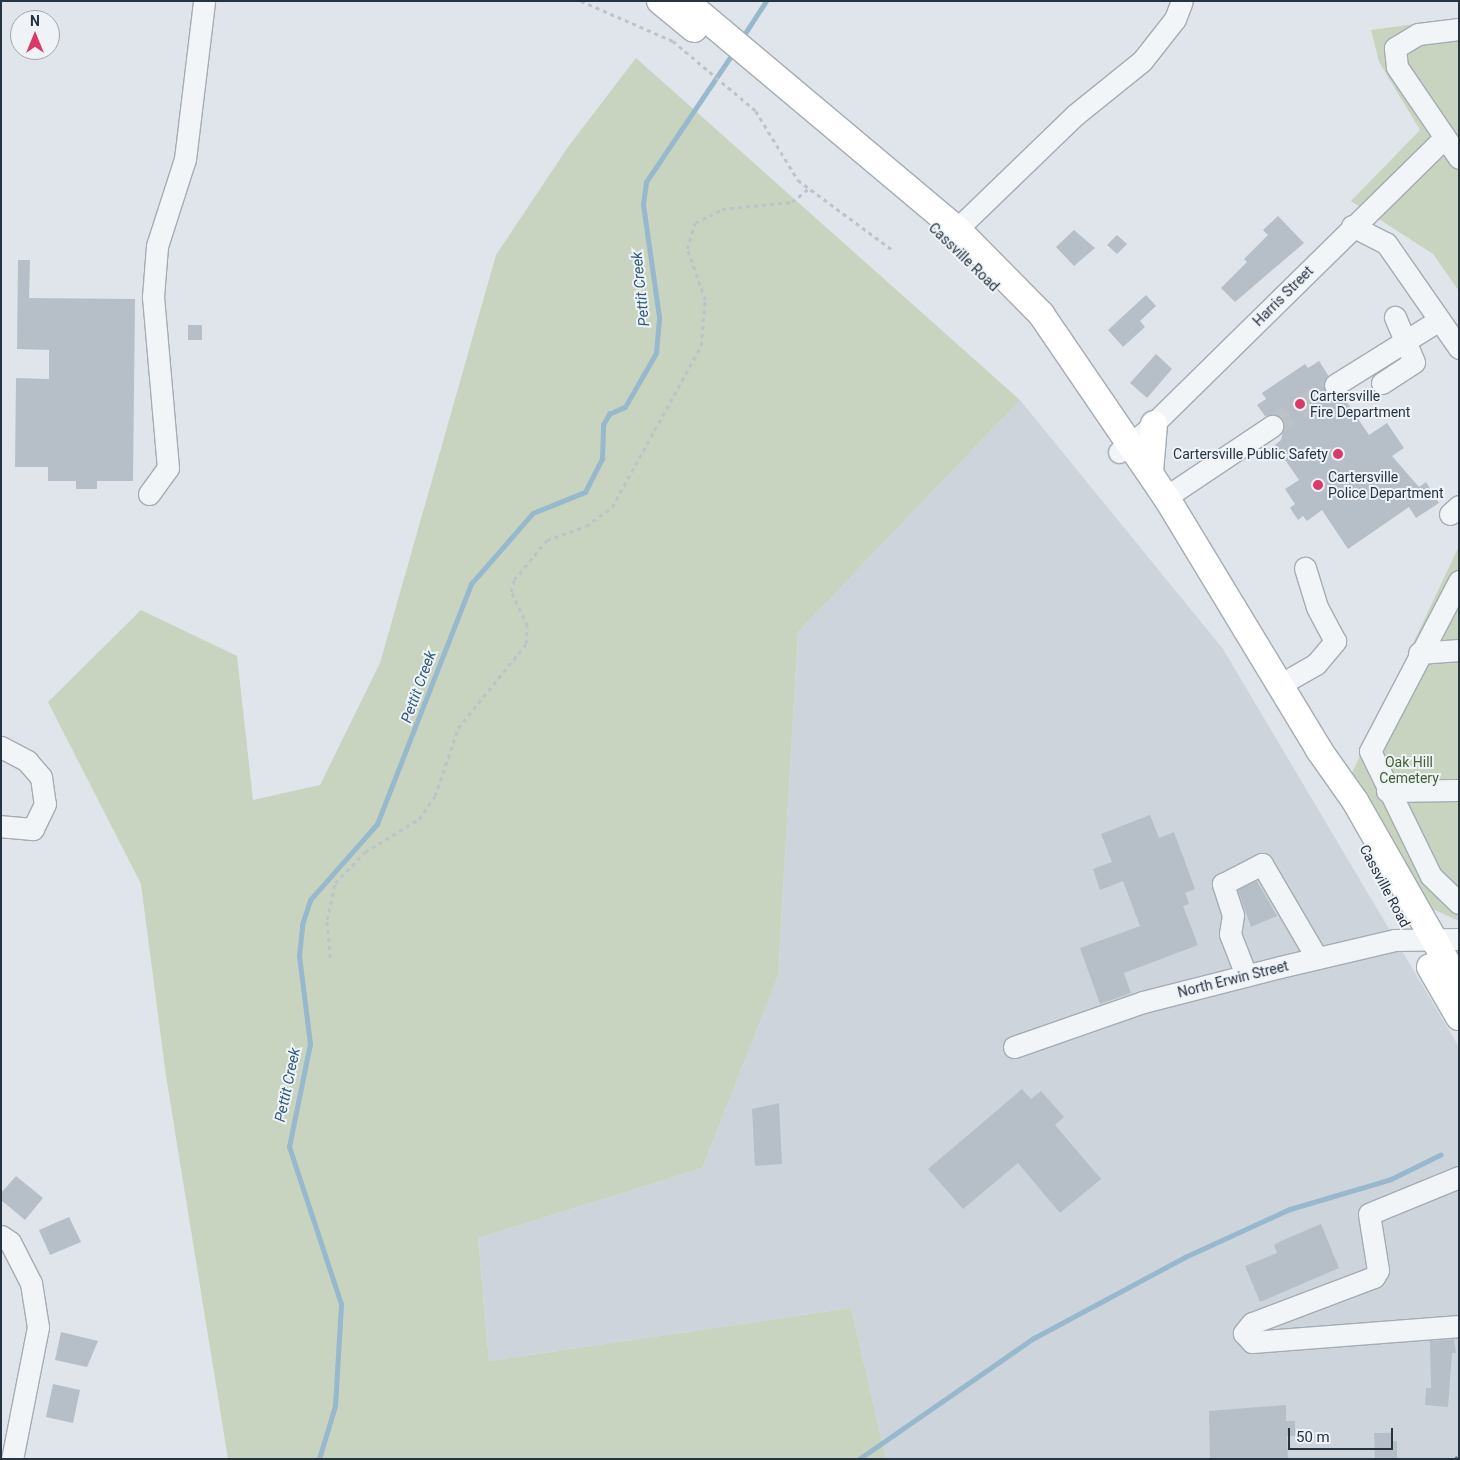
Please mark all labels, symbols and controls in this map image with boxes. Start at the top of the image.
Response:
north arrow [10,10,60,60]
text: N [30,13,40,29]
street label: Cassville Road [925,219,1003,295]
water label: Pettit Creek [628,251,654,327]
street label: Harris Street [1249,262,1317,330]
place label: Cartersville Fire Department [1310,388,1410,421]
marker: Cartersville Fire Department [1294,398,1306,410]
place label: Cartersville Public Safety [1173,446,1328,462]
marker: Cartersville Public Safety [1332,448,1344,460]
place label: Cartersville Police Department [1328,469,1444,502]
marker: Cartersville Police Department [1312,479,1324,491]
water label: Pettit Creek [398,649,440,725]
park label: Oak Hill Cemetery [1379,754,1439,786]
street label: Cassville Road [1356,842,1414,930]
street label: North Erwin Street [1176,957,1290,1001]
water label: Pettit Creek [271,1046,305,1124]
scale bar [1290,1418,1395,1450]
text: 50 m [1296,1428,1330,1446]

